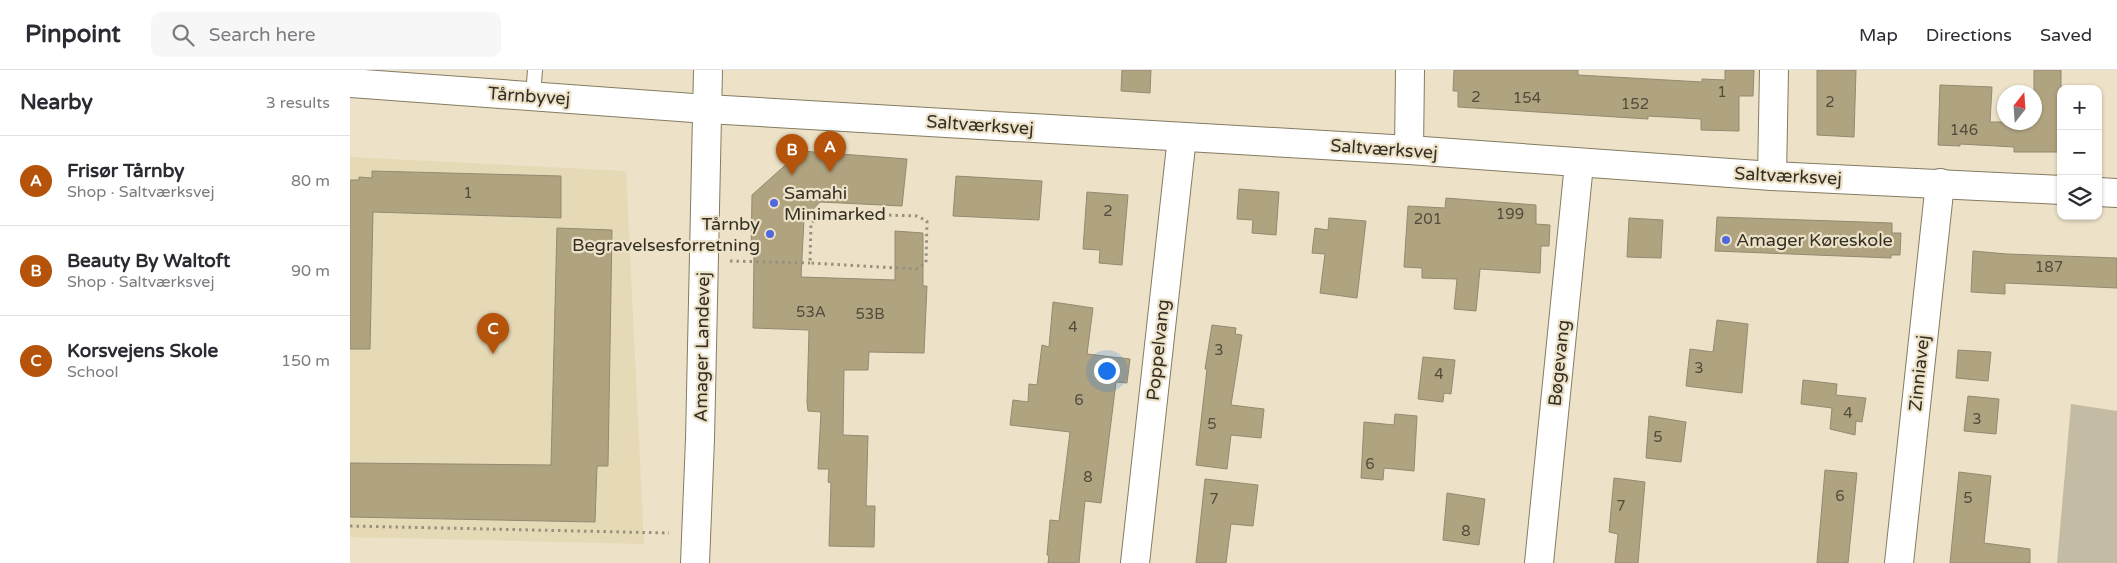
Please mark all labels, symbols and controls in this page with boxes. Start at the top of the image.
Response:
search box [151,12,501,57]
text: Pinpoint [25,20,121,49]
icon: search [169,21,197,49]
text: Search here [209,24,316,46]
text: Map [1859,24,1898,46]
text: Directions [1926,24,2012,46]
text: Saved [2040,24,2092,46]
street label: Tårnbyvej [487,82,571,110]
house number: 1 [1717,83,1727,101]
north arrow [1997,85,2042,130]
map controls [2057,85,2102,220]
button: + [2057,85,2102,130]
house number: 2 [1471,88,1481,106]
house number: 154 [1513,89,1541,107]
text: Nearby [20,90,93,115]
text: 3 results [266,93,330,113]
house number: 2 [1825,93,1835,111]
house number: 152 [1621,95,1649,113]
street label: Saltværksvej [926,110,1034,140]
house number: 146 [1950,121,1978,139]
button: − [2057,130,2102,175]
pin: A [814,131,846,172]
pin: B [776,134,808,175]
street label: Saltværksvej [1330,134,1438,164]
text: Frisør Tårnby [67,160,185,182]
street label: Saltværksvej [1734,162,1842,190]
text: A [30,171,42,191]
text: 80 m [291,171,330,191]
button: layers [2057,175,2102,220]
text: Shop · Saltværksvej [67,182,214,202]
place label: Samahi Minimarked [784,182,886,225]
house number: 1 [463,184,473,202]
marker: Samahi Minimarked [768,197,780,209]
house number: 2 [1103,202,1113,220]
house number: 199 [1496,205,1524,223]
house number: 201 [1414,210,1442,228]
place label: Tårnby Begravelsesforretning [572,213,760,256]
marker: Tårnby Begravelsesforretning [764,228,776,240]
place label: Amager Køreskole [1736,229,1893,251]
marker: Amager Køreskole [1720,234,1732,246]
text: Beauty By Waltoft [67,250,230,272]
house number: 187 [2035,258,2063,276]
text: B [30,261,42,281]
text: 90 m [291,261,330,281]
text: Shop · Saltværksvej [67,272,214,292]
street label: Amager Landevej [690,272,714,422]
street label: Poppelvang [1142,298,1174,402]
house number: 53A [796,303,826,321]
house number: 53B [855,305,885,323]
pin: C [477,313,509,354]
house number: 4 [1068,318,1078,336]
street label: Bøgevang [1544,319,1574,407]
street label: Zinniavej [1904,334,1934,412]
text: Korsvejens Skole [67,340,218,362]
house number: 3 [1214,341,1224,359]
text: C [30,351,42,371]
text: 150 m [281,351,330,371]
your location [1094,358,1120,384]
house number: 3 [1694,359,1704,377]
text: School [67,362,119,382]
house number: 4 [1434,365,1444,383]
house number: 6 [1074,391,1084,409]
house number: 4 [1843,404,1853,422]
house number: 3 [1972,410,1982,428]
house number: 5 [1207,415,1217,433]
house number: 5 [1653,428,1663,446]
house number: 6 [1365,455,1375,473]
house number: 8 [1083,468,1093,486]
house number: 6 [1835,487,1845,505]
house number: 5 [1963,489,1973,507]
house number: 7 [1209,490,1219,508]
house number: 7 [1616,497,1626,515]
house number: 8 [1461,522,1471,540]

